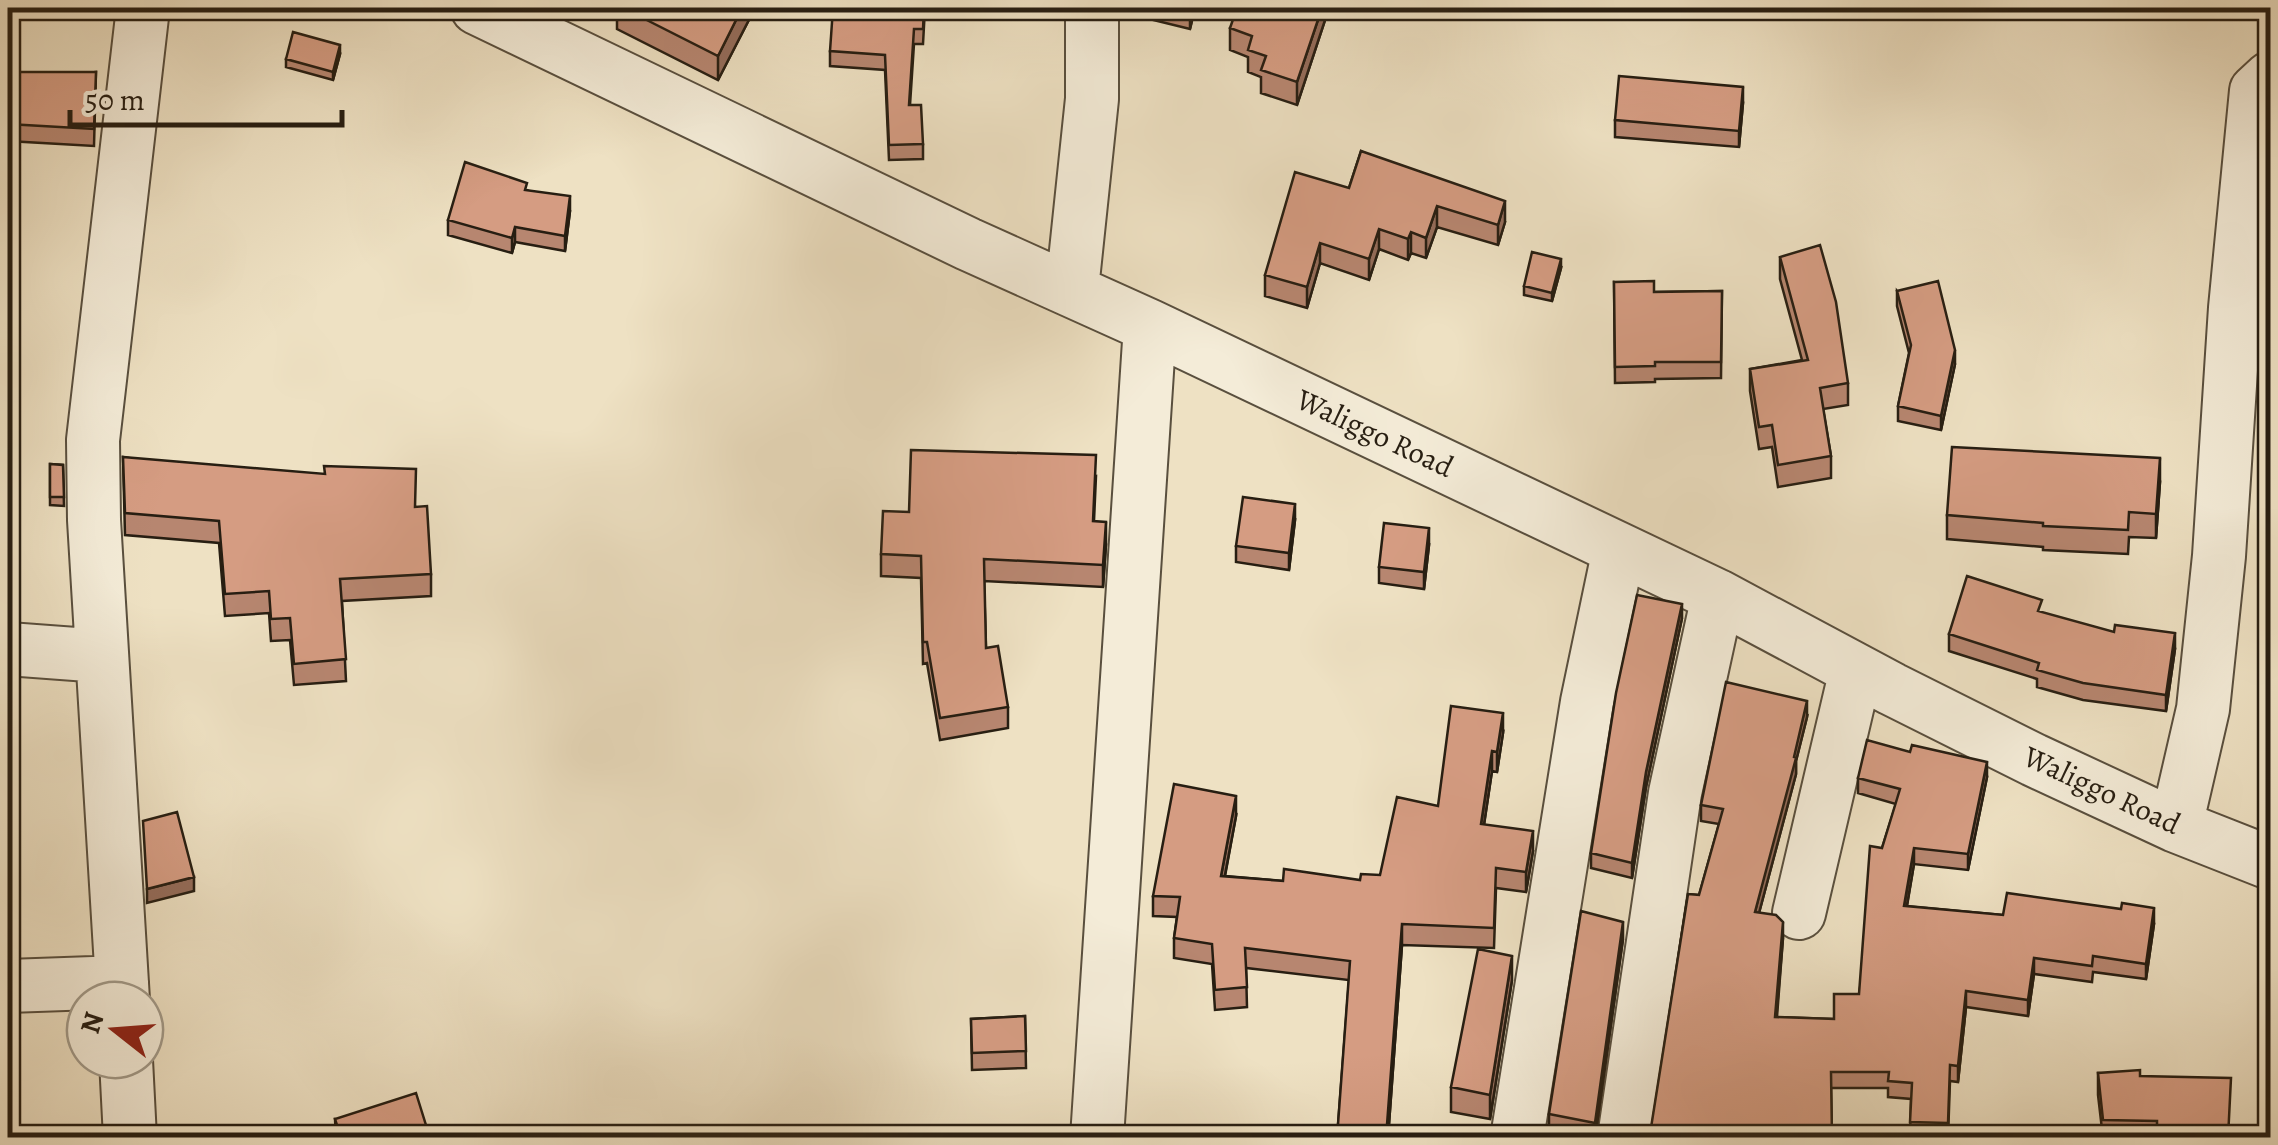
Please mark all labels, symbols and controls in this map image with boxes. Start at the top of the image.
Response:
scale bar [70,65,342,127]
text: 50 m [85,80,145,120]
street label: Waliggo Road [1289,379,1461,487]
street label: Waliggo Road [2016,736,2188,844]
north arrow [65,980,165,1080]
text: N [71,1008,113,1038]

